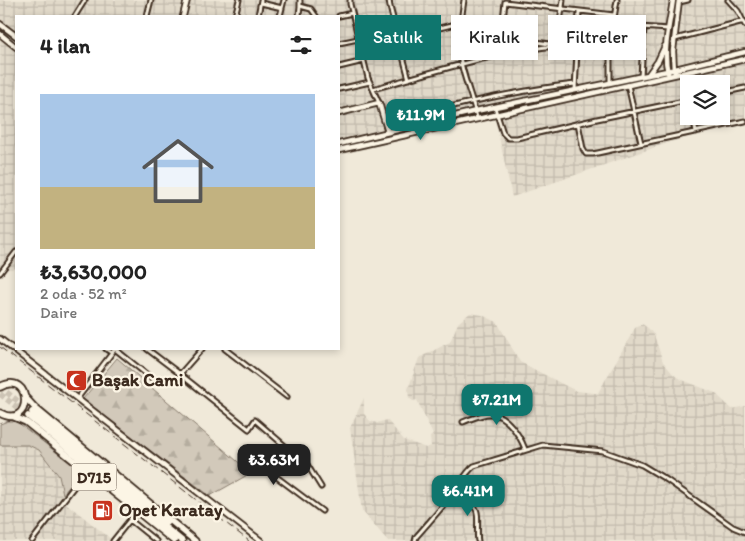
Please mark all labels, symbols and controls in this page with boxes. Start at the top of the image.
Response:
chip: Satılık [355,15,441,60]
chip: Kiralık [451,15,538,60]
chip: Filtreler [548,15,646,60]
icon: filters [287,31,315,59]
text: 4 ilan [40,33,90,58]
map controls [680,75,730,125]
button: layers [680,75,730,125]
pin: ₺11.9M [380,98,462,141]
text: ₺11.9M [397,105,445,124]
icon: home [133,126,223,216]
text: ₺3,630,000 [40,259,147,284]
text: 2 oda · 52 m² [40,284,127,303]
text: Daire [40,303,77,322]
mosque icon: Başak Cami [64,368,88,392]
place label: Başak Cami [92,369,183,391]
pin: ₺7.21M [456,384,538,426]
text: ₺7.21M [473,390,521,409]
pin: ₺3.63M [233,444,315,486]
text: ₺3.63M [248,450,300,469]
road number: D715 [72,464,116,491]
pin: ₺6.41M [427,474,509,517]
text: ₺6.41M [443,481,493,500]
fuel station icon: Opet Karatay [91,498,115,522]
place label: Opet Karatay [119,499,223,521]

